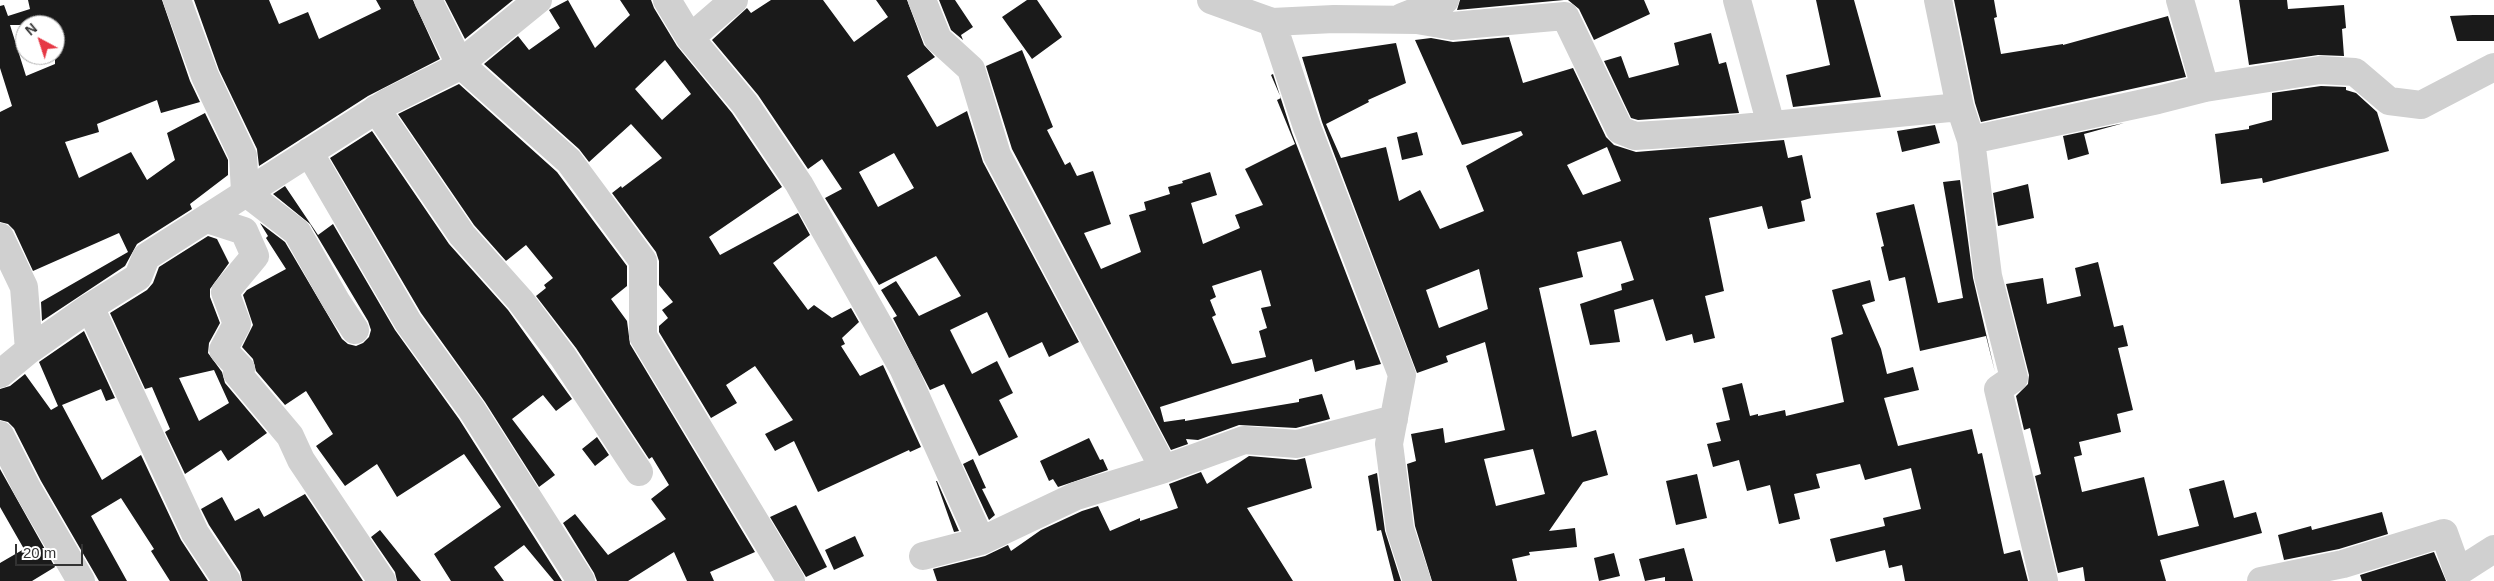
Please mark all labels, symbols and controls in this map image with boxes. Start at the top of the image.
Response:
north arrow [15,15,65,65]
text: N [22,20,40,39]
scale bar [18,534,85,566]
text: 20 m [23,544,56,561]

